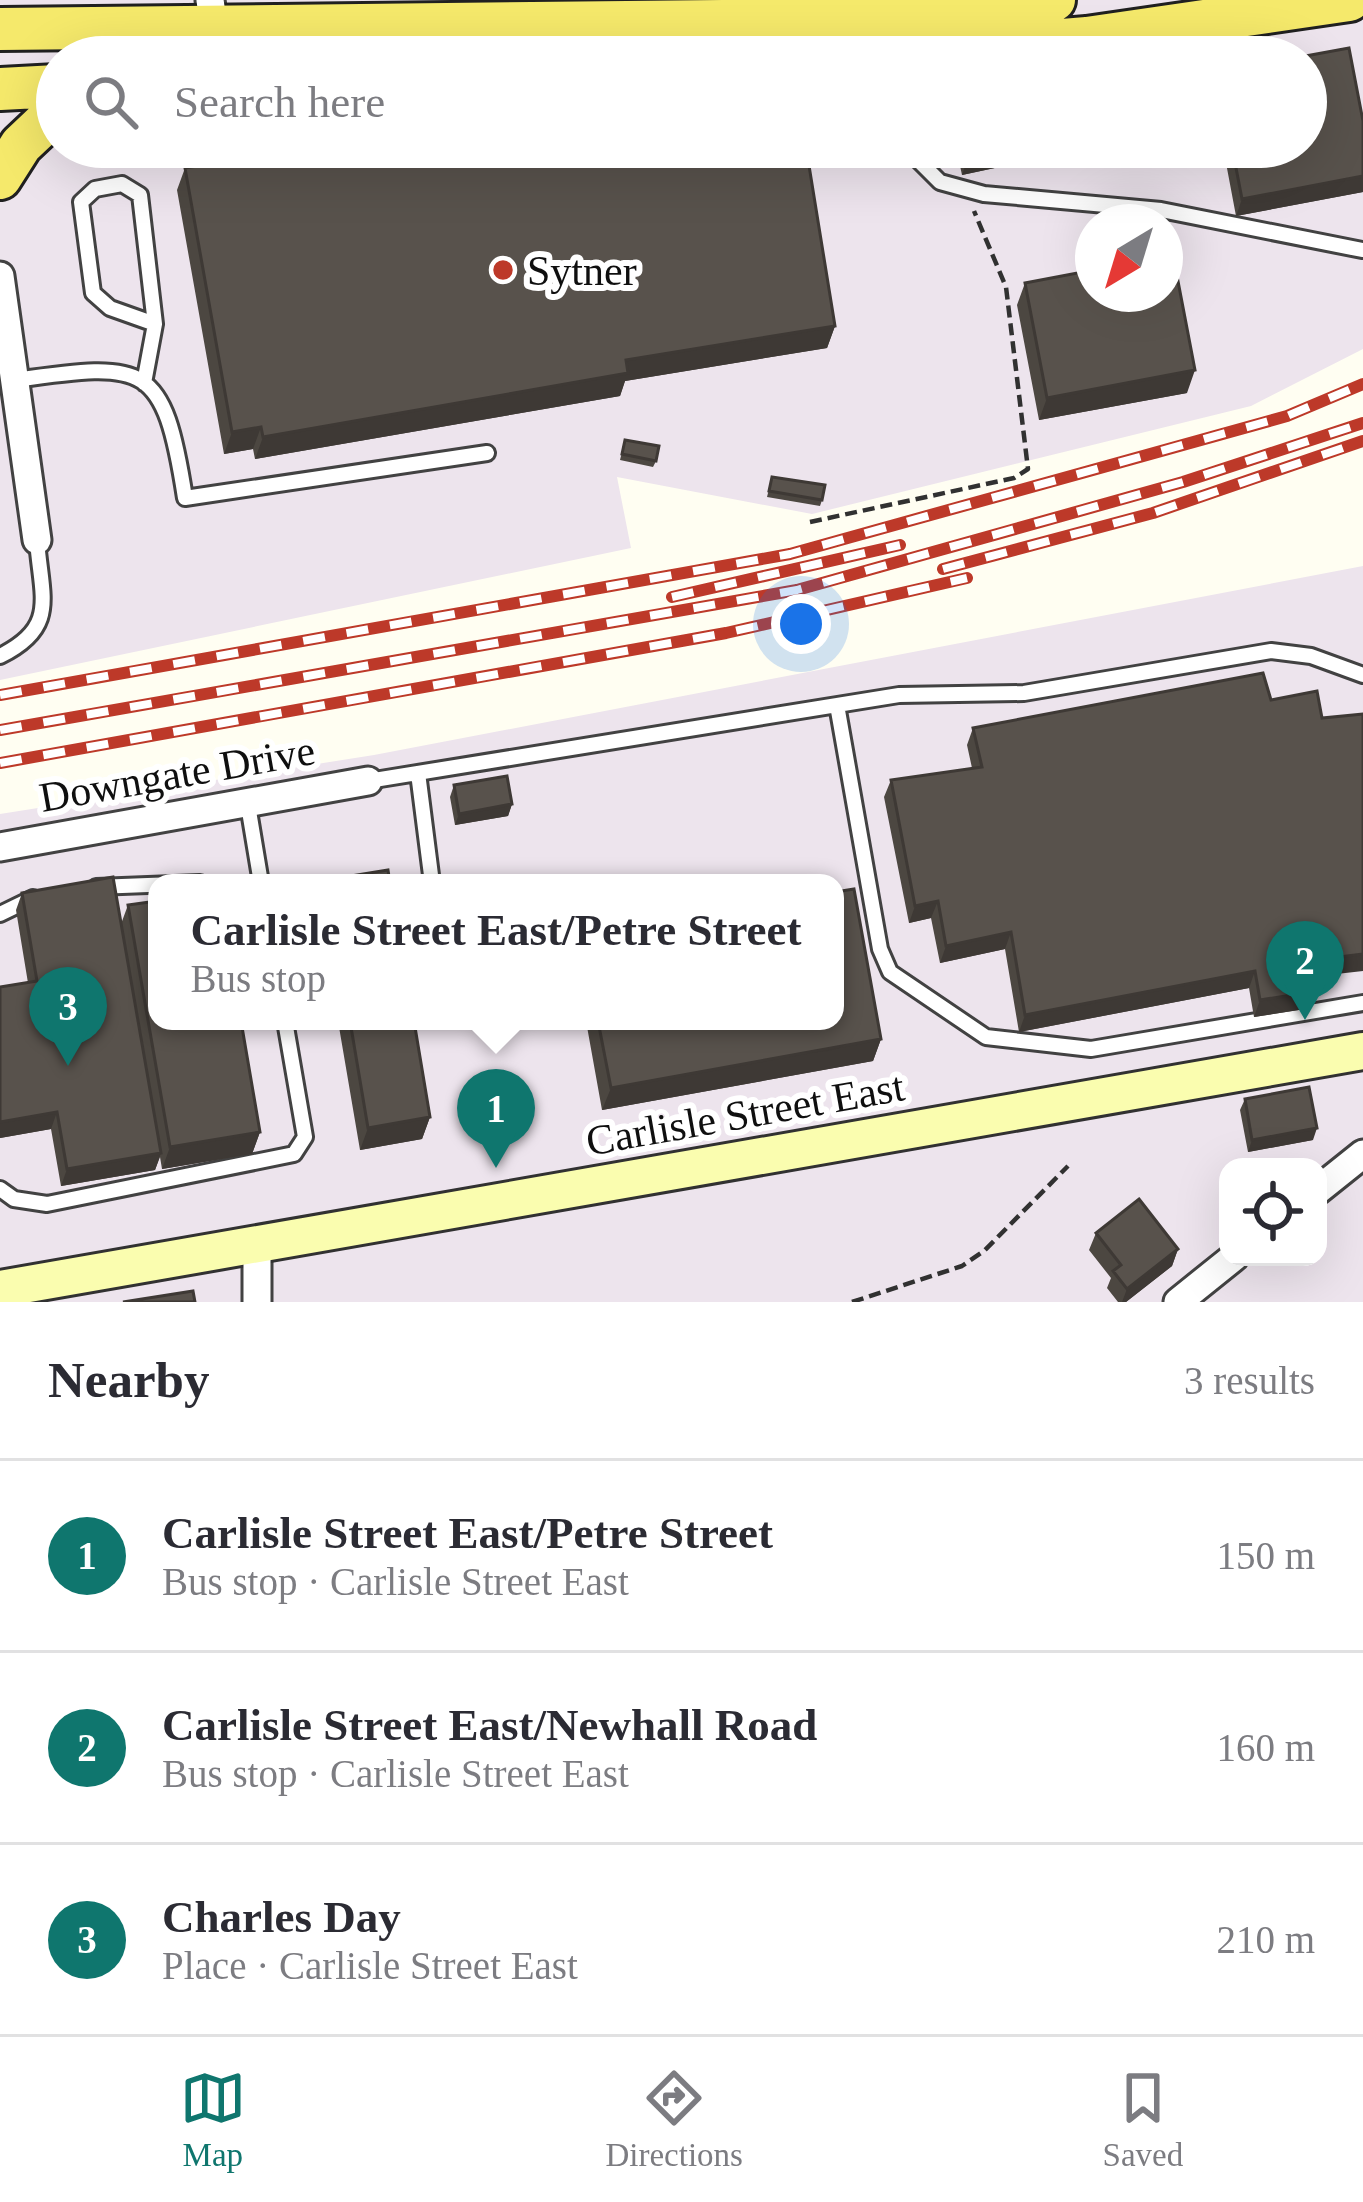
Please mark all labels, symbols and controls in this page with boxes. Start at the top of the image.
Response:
search box [36,36,1327,168]
icon: search [78,69,144,135]
text: Search here [174,77,385,127]
north arrow [1075,204,1183,312]
place label: Sytner [527,248,637,294]
marker: Sytner [490,257,516,283]
your location [771,594,831,654]
street label: Downgate Drive [36,727,318,821]
popup [148,874,844,1030]
text: Carlisle Street East/Petre Street [190,905,802,955]
pin: 2 [1266,921,1344,1020]
text: Bus stop [190,957,326,1000]
pin: 3 [29,967,107,1066]
street label: Carlisle Street East [583,1063,908,1165]
pin: 1 [457,1069,535,1168]
map controls [1219,1158,1327,1266]
button: locate [1219,1158,1327,1266]
text: Nearby [48,1352,209,1408]
text: 3 results [1184,1359,1315,1402]
text: Carlisle Street East/Petre Street [162,1508,773,1558]
text: 1 [77,1534,97,1577]
text: 150 m [1216,1534,1315,1577]
text: Bus stop · Carlisle Street East [162,1560,629,1603]
text: Carlisle Street East/Newhall Road [162,1700,817,1750]
text: 2 [77,1726,97,1769]
text: 160 m [1216,1726,1315,1769]
text: Bus stop · Carlisle Street East [162,1752,629,1795]
text: Charles Day [162,1892,401,1942]
text: 3 [77,1918,97,1961]
text: 210 m [1216,1918,1315,1961]
text: Place · Carlisle Street East [162,1944,578,1987]
tab: Map [180,2065,246,2174]
tab: Directions [605,2065,743,2174]
tab: Saved [1103,2065,1183,2174]

